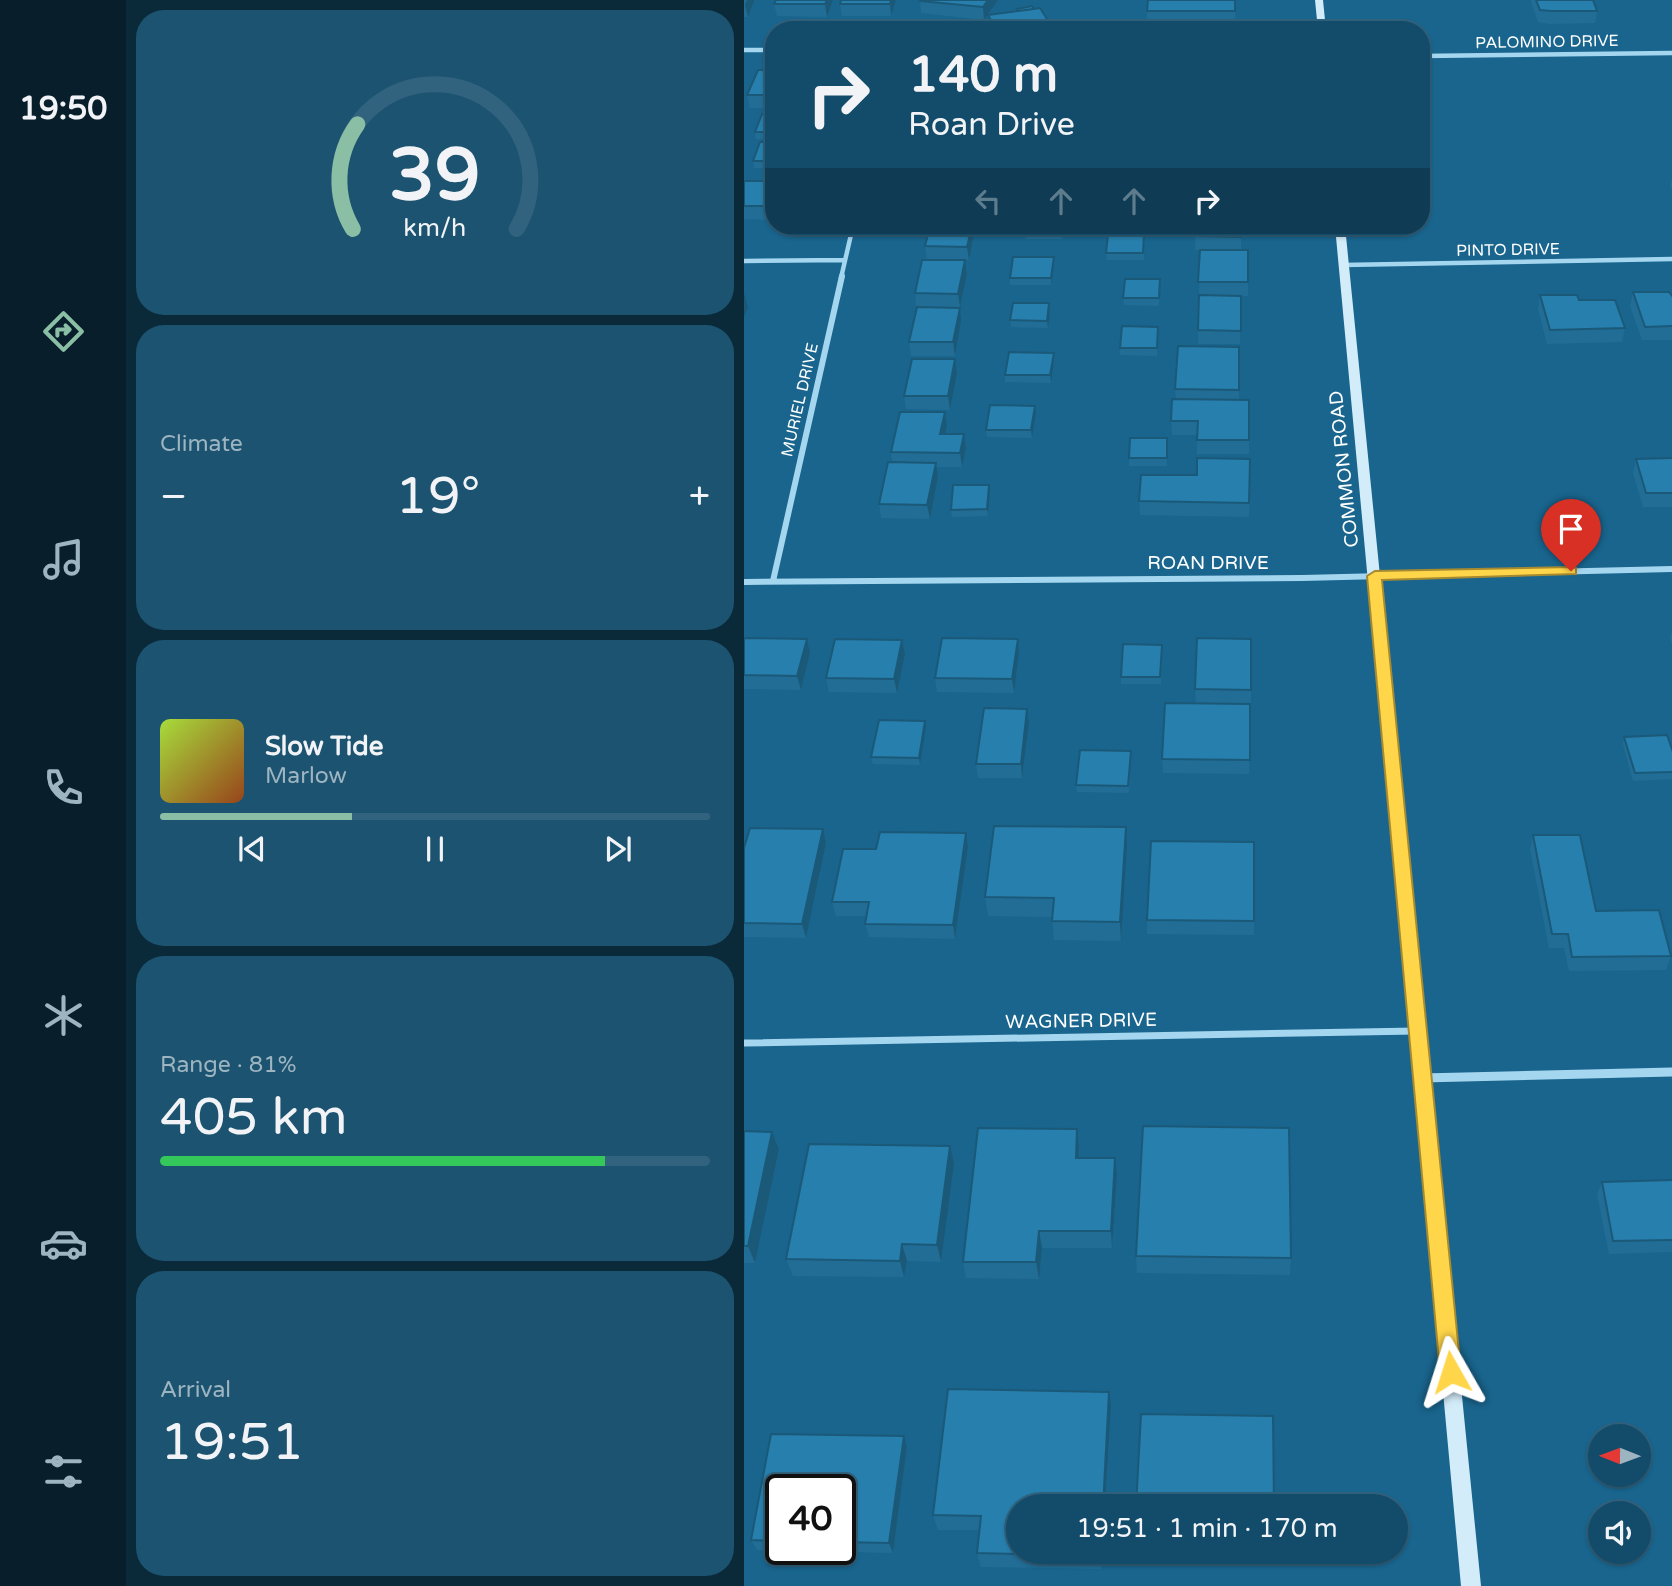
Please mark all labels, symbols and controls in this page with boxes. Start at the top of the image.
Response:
street label: PALOMINO DRIVE [1475,31,1619,53]
text: 140 m [908,46,1058,105]
icon: right [793,49,884,140]
text: 19:50 [19,90,107,128]
text: Roan Drive [908,106,1075,144]
text: 39 [389,132,481,220]
icon: left [969,182,1007,220]
icon: ahead [1042,182,1080,220]
icon: ahead [1115,182,1153,220]
icon: right [1188,182,1226,220]
text: km/h [404,212,466,242]
street label: PINTO DRIVE [1456,239,1560,261]
icon: directions [39,307,88,356]
street label: MURIEL DRIVE [777,341,823,459]
street label: COMMON ROAD [1325,389,1363,549]
text: Climate [160,430,243,458]
text: 19° [395,465,480,528]
text: − [160,474,187,520]
text: + [689,474,710,520]
pin [1541,499,1601,571]
icon: arrive [1552,510,1590,548]
icon: music [39,535,88,584]
street label: ROAN DRIVE [1147,552,1269,574]
text: Slow Tide [265,731,383,762]
text: Marlow [265,762,347,790]
icon: phone [39,763,88,812]
icon: previous [233,830,271,868]
icon: pause [416,830,454,868]
icon: next [599,830,637,868]
icon: climate [39,991,88,1040]
street label: WAGNER DRIVE [1005,1009,1157,1033]
text: Range · 81% [160,1051,296,1079]
text: 405 km [160,1086,348,1149]
icon: car [39,1219,88,1268]
position arrow [1414,1335,1488,1409]
text: Arrival [160,1376,231,1404]
text: 19:51 [160,1411,304,1474]
north arrow [1588,1424,1650,1488]
map controls [1588,1424,1651,1564]
icon: filters [39,1447,88,1496]
speed limit sign: 40 [765,1474,856,1565]
button: sound [1588,1501,1651,1564]
text: 19:51 · 1 min · 170 m [1076,1513,1338,1544]

